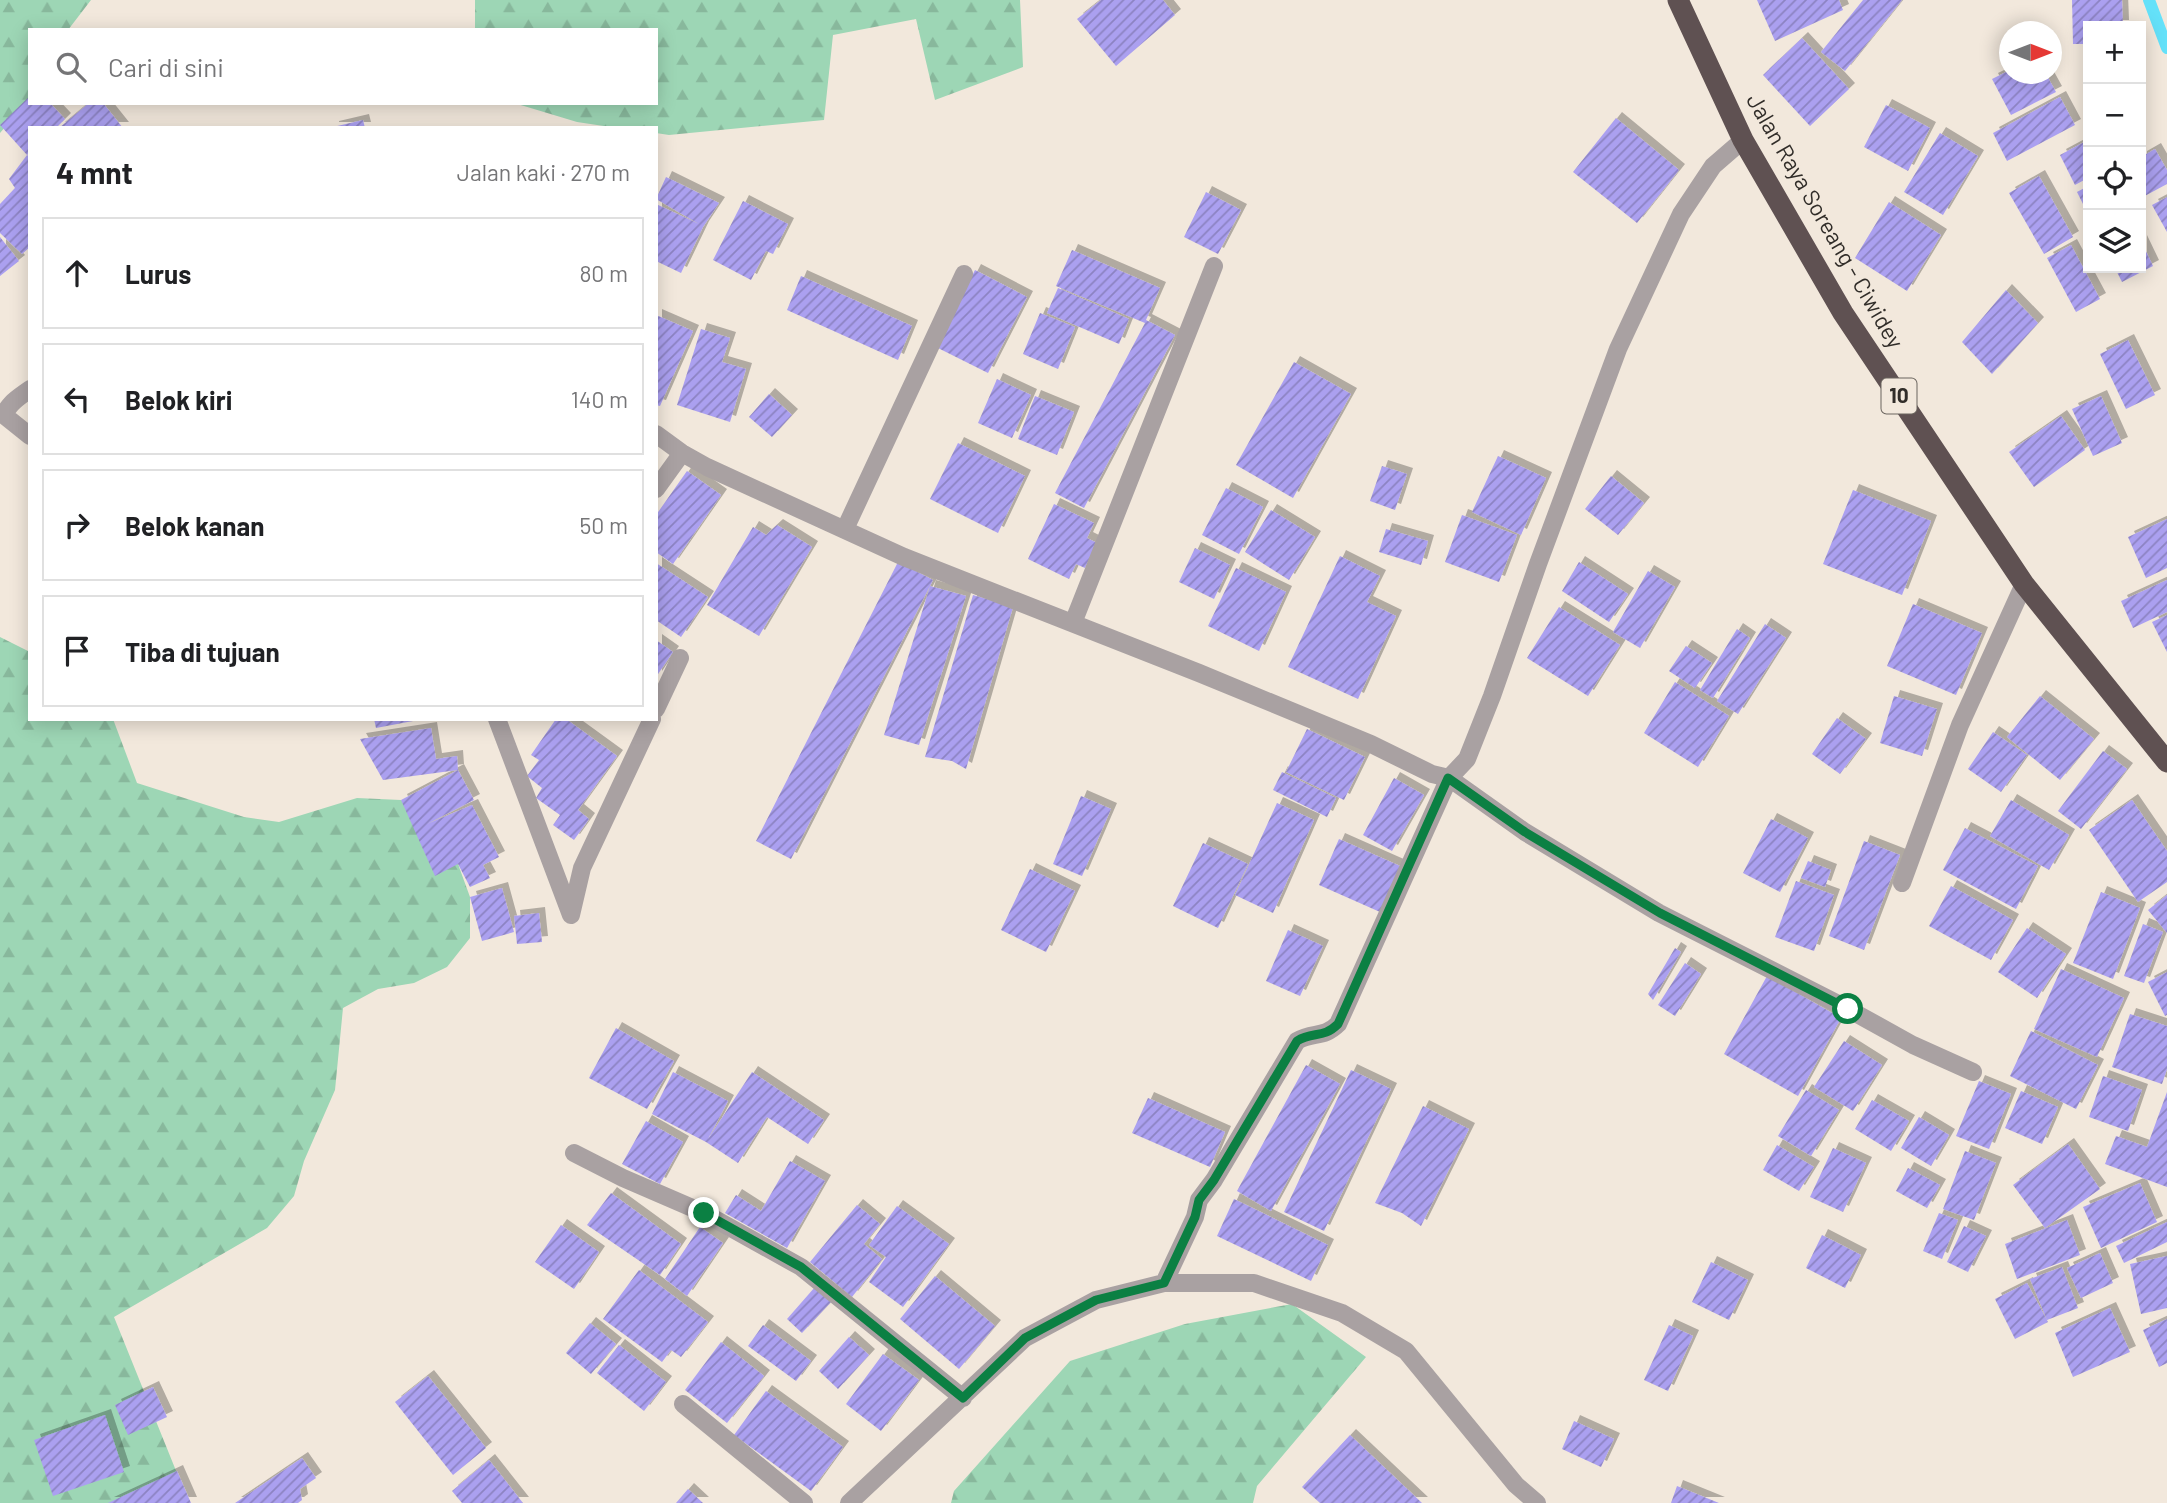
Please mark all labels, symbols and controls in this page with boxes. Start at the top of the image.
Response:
north arrow [1999,21,2062,84]
map controls [2083,21,2146,273]
button: + [2083,21,2146,84]
search box [28,28,658,105]
icon: search [52,48,90,86]
text: Cari di sini [108,51,224,82]
button: − [2083,84,2146,147]
street label: Jalan Raya Soreang - Ciwidey [1741,88,1911,353]
button: locate [2083,147,2146,210]
text: 4 mnt [56,154,133,190]
text: Jalan kaki · 270 m [457,158,630,186]
button: layers [2083,210,2146,273]
icon: ahead [58,254,96,292]
text: Lurus [125,258,191,289]
text: 80 m [579,259,628,287]
road number: 10 [1882,378,1916,414]
icon: left [58,380,96,418]
text: Belok kiri [125,384,232,415]
text: 140 m [571,385,628,413]
icon: right [58,506,96,544]
text: Belok kanan [125,510,264,541]
text: 50 m [580,511,628,539]
icon: arrive [58,632,96,670]
text: Tiba di tujuan [125,636,280,667]
route start [1832,993,1863,1024]
route end [688,1197,719,1228]

